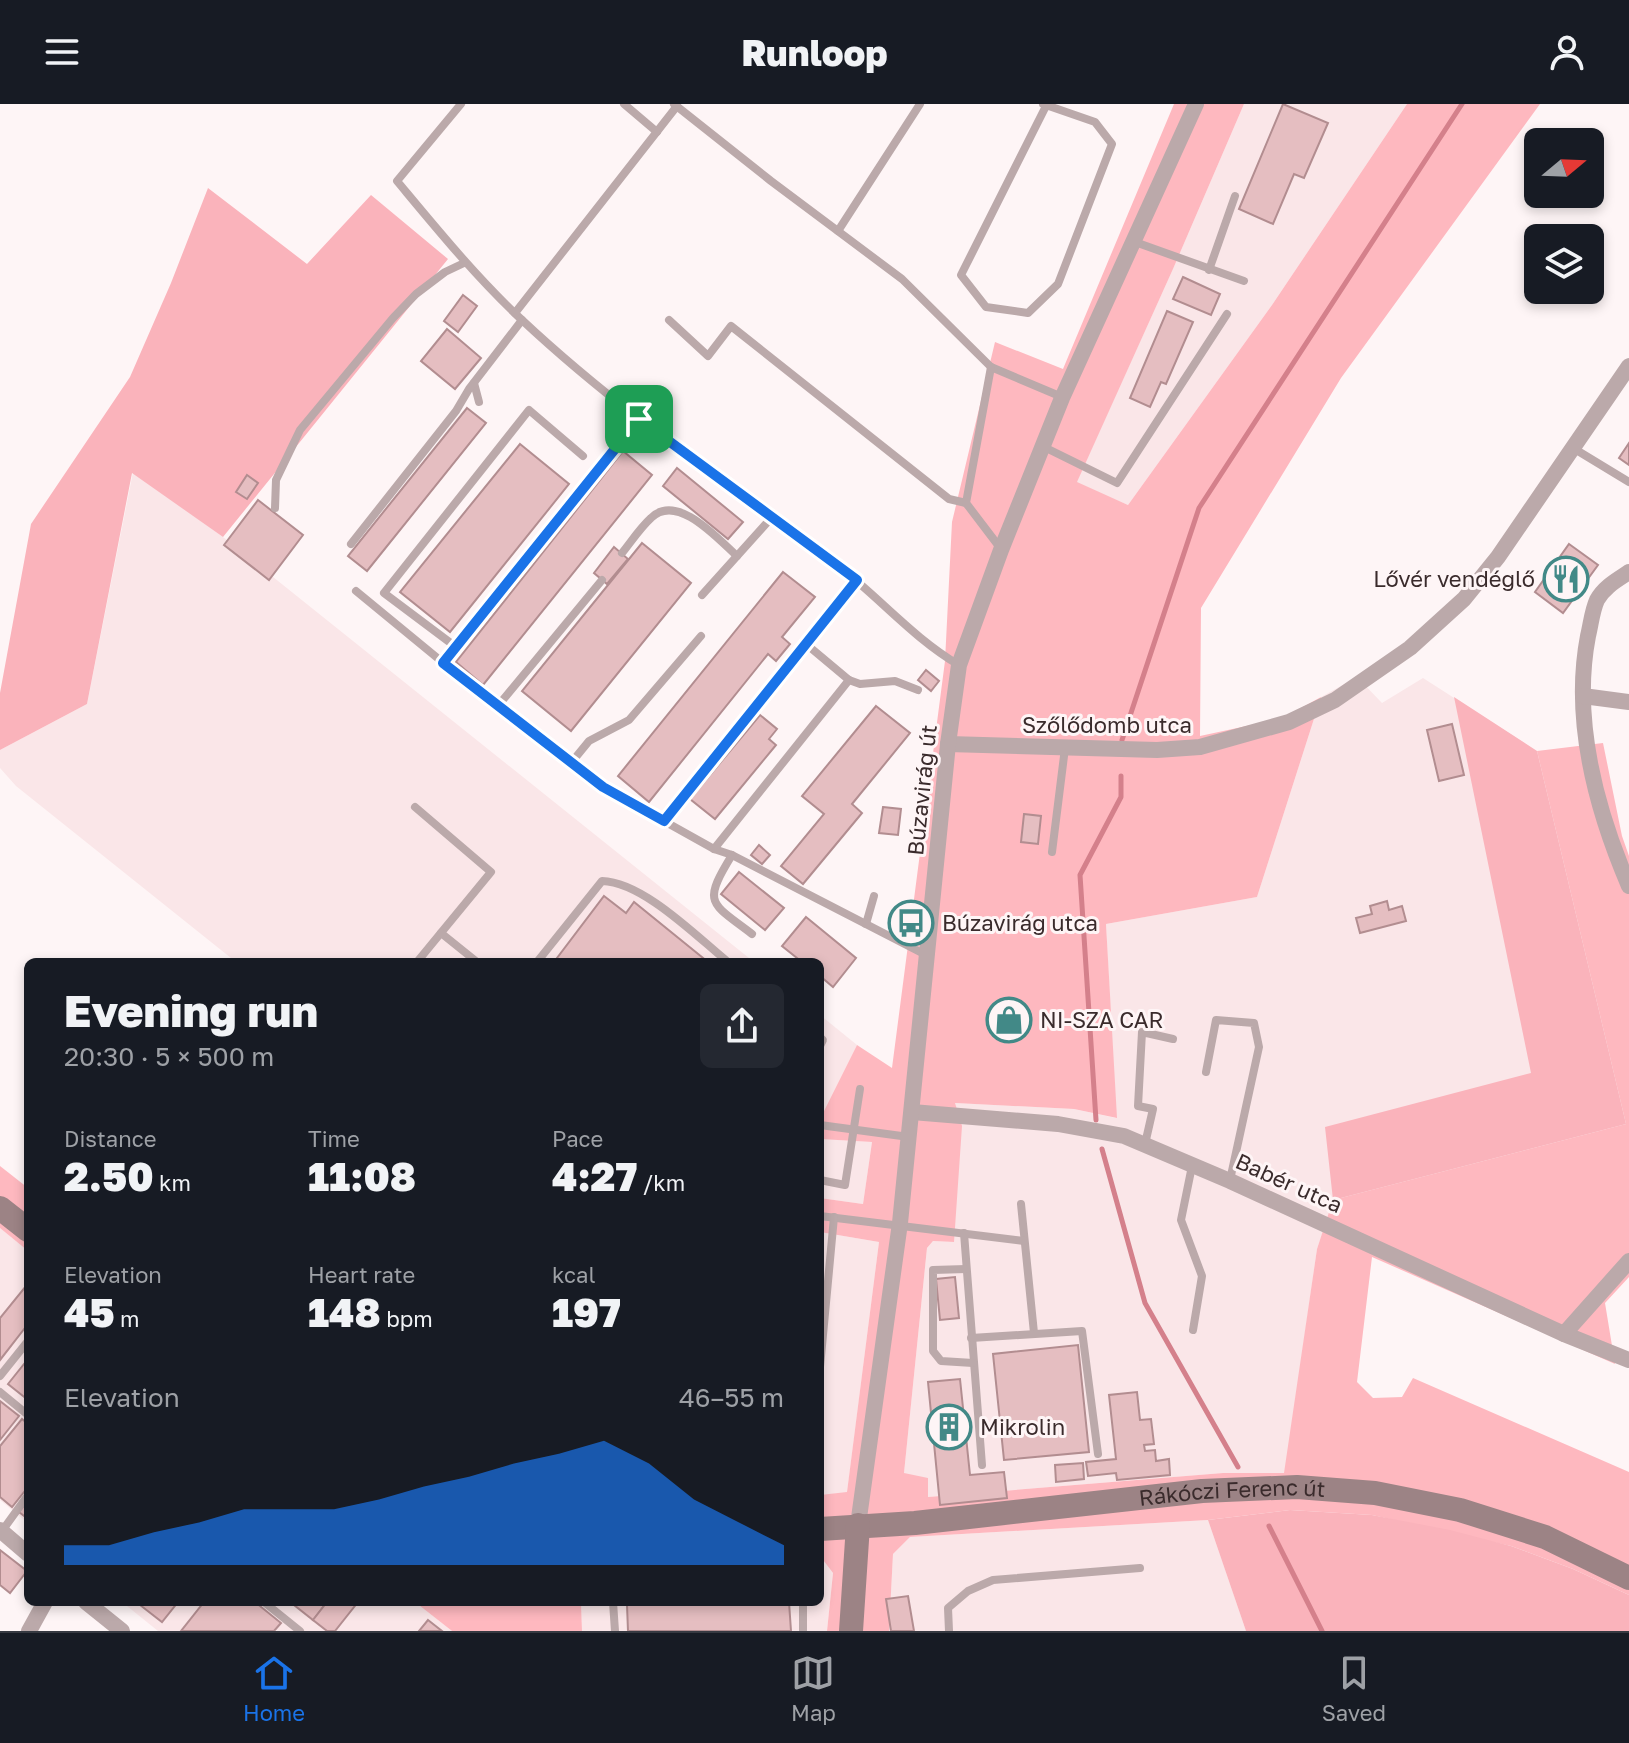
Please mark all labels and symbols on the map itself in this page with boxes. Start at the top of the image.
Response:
north arrow [1524,128,1604,208]
pin [605,385,673,453]
restaurant icon: Lővér vendéglő [1542,555,1590,603]
place label: Lővér vendéglő [1373,565,1535,592]
street label: Szőlődomb utca [1022,711,1192,738]
street label: Búzavirág út [901,723,942,857]
bus stop icon: Búzavirág utca [887,899,935,947]
place label: Búzavirág utca [942,909,1098,936]
shop icon: NI-SZA CAR [985,996,1033,1044]
place label: NI-SZA CAR [1040,1006,1164,1033]
street label: Babér utca [1232,1147,1347,1218]
building icon: Mikrolin [925,1403,973,1451]
place label: Mikrolin [980,1413,1065,1440]
street label: Rákóczi Ferenc út [1137,1473,1326,1511]

